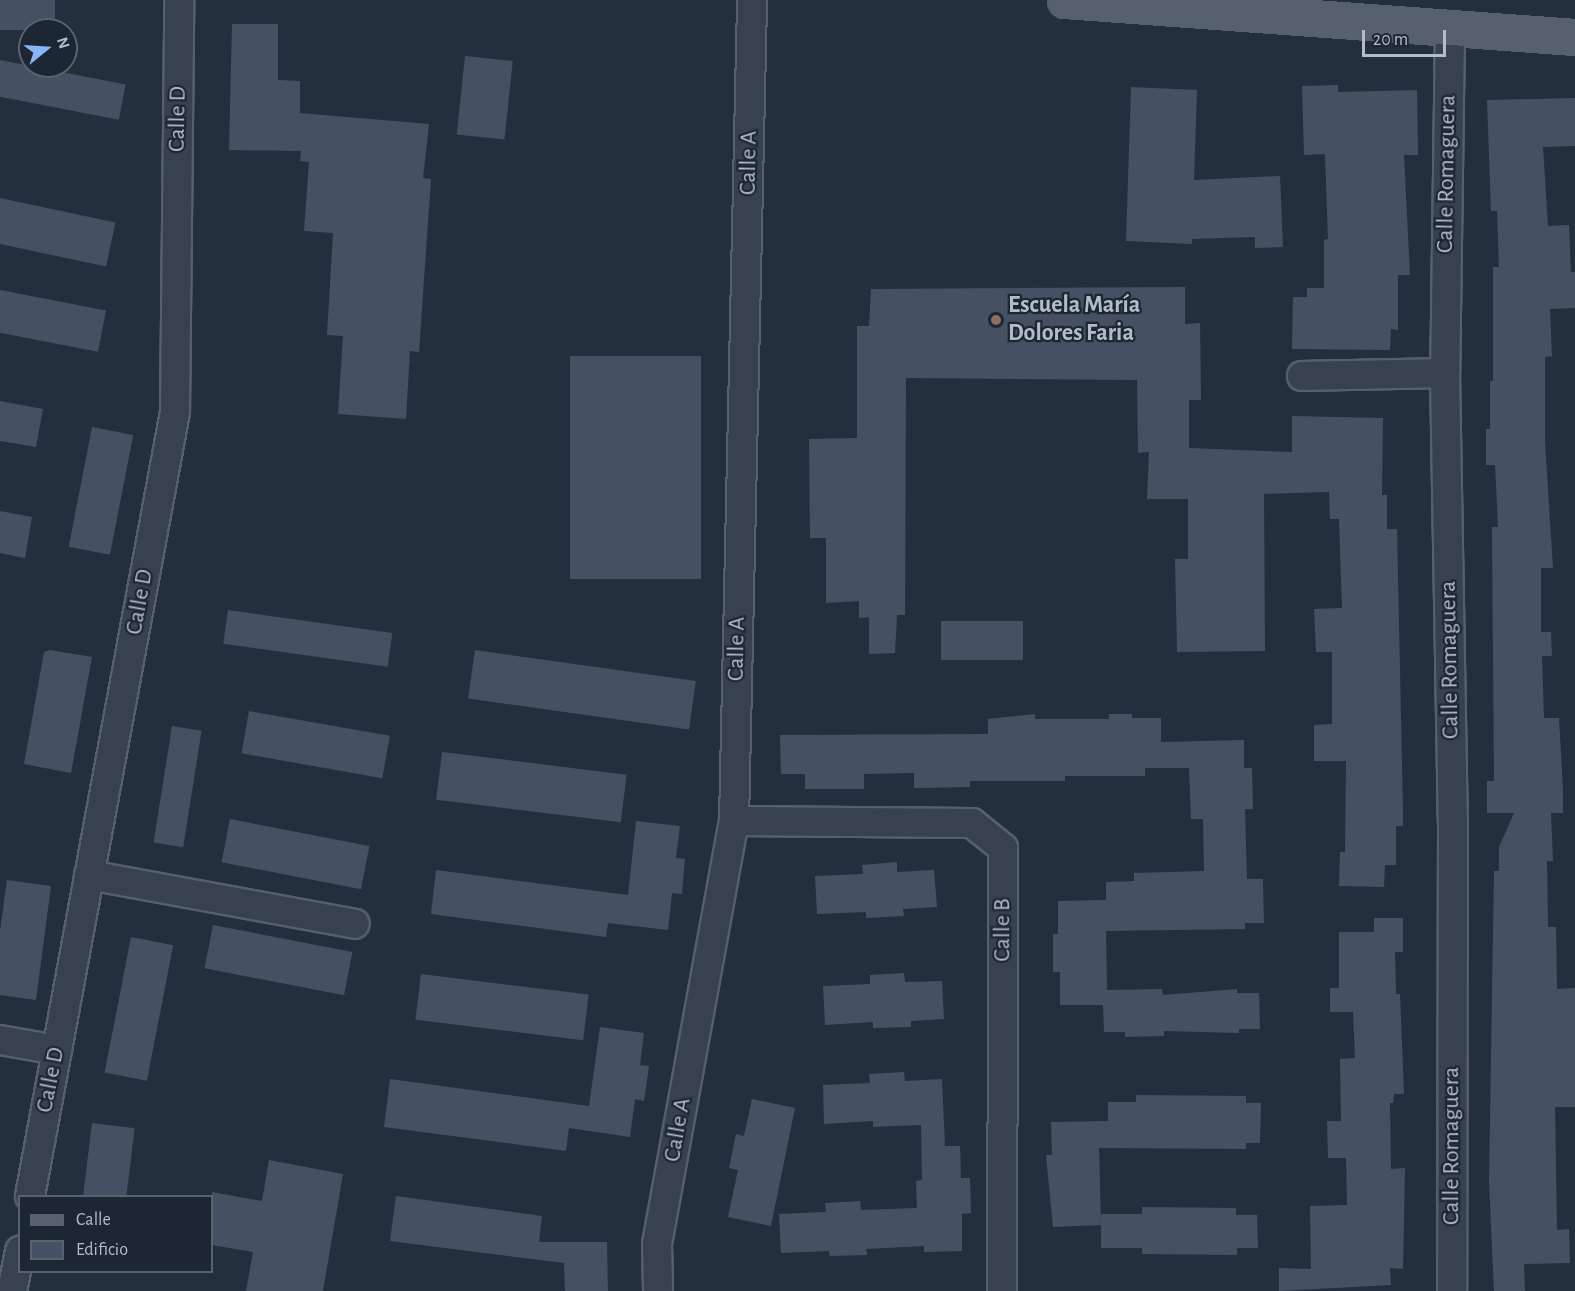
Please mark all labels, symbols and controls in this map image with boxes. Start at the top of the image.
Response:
north arrow [18,18,78,78]
scale bar [1365,18,1449,56]
text: 20 m [1373,31,1408,49]
text: N [54,35,73,51]
street label: Calle D [163,86,193,152]
street label: Calle Romaguera [1431,95,1463,253]
street label: Calle A [734,131,764,195]
place label: Escuela María Dolores Faria [1008,292,1140,348]
marker: Escuela María Dolores Faria [989,313,1003,327]
street label: Calle D [120,567,160,637]
street label: Calle Romaguera [1434,581,1466,739]
street label: Calle A [722,617,752,681]
street label: Calle B [989,898,1017,962]
street label: Calle D [31,1045,71,1115]
street label: Calle Romaguera [1438,1067,1466,1225]
street label: Calle A [658,1096,698,1164]
legend [18,1195,213,1273]
text: Calle [76,1211,111,1229]
text: Edificio [76,1241,128,1259]

